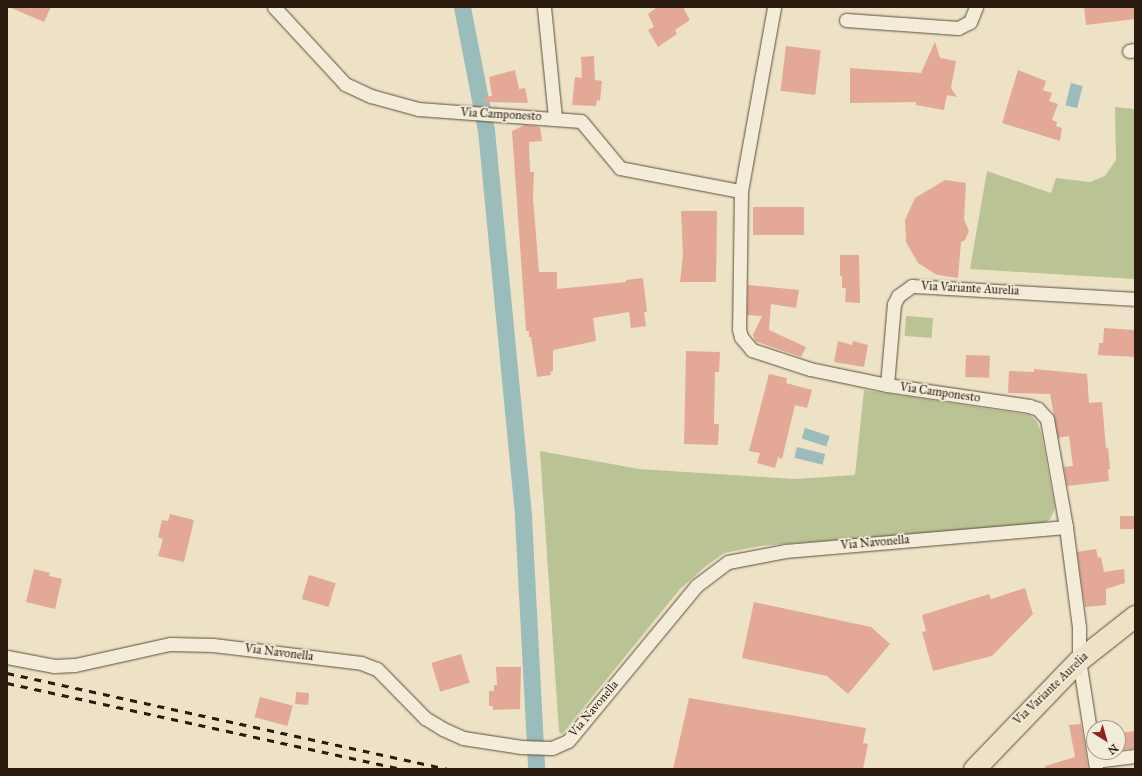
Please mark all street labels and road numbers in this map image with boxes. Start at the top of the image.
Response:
street label: Via Camponesto [460,106,542,124]
street label: Via Variante Aurelia [921,279,1019,299]
street label: Via Camponesto [899,380,981,406]
street label: Via Navonella [840,533,910,553]
street label: Via Navonella [244,642,314,664]
street label: Via Variante Aurelia [1011,650,1091,728]
street label: Via Navonella [566,678,622,740]

